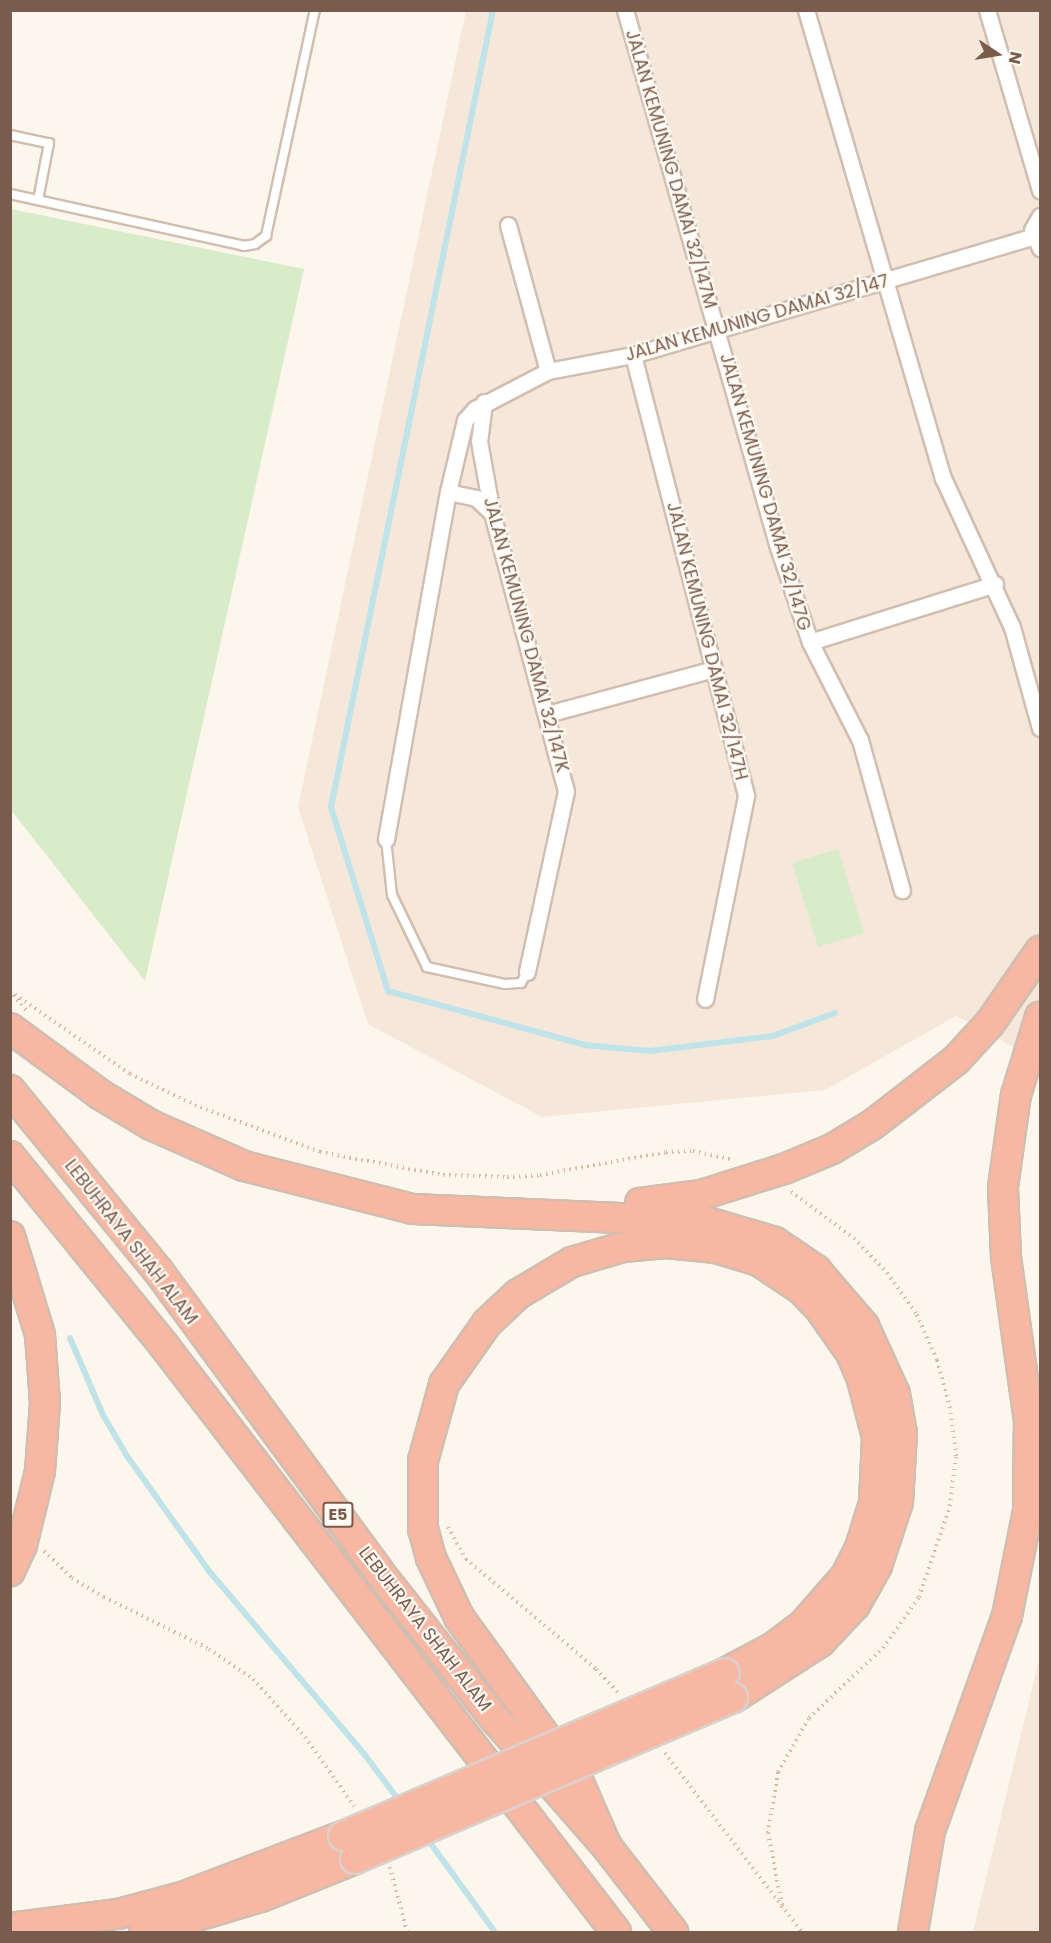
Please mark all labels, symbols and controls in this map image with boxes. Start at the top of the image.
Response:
north arrow [967,24,1027,84]
street label: JALAN KEMUNING DAMAI 32/147M [621,27,721,311]
text: N [1003,50,1028,66]
street label: JALAN KEMUNING DAMAI 32/147 [623,270,891,366]
street label: JALAN KEMUNING DAMAI 32/147G [715,351,815,633]
street label: JALAN KEMUNING DAMAI 32/147K [479,495,573,775]
street label: JALAN KEMUNING DAMAI 32/147H [662,500,752,782]
street label: LEBUHRAYA SHAH ALAM [60,1155,202,1329]
road number: E5 [322,1502,354,1528]
street label: LEBUHRAYA SHAH ALAM [354,1542,496,1716]

